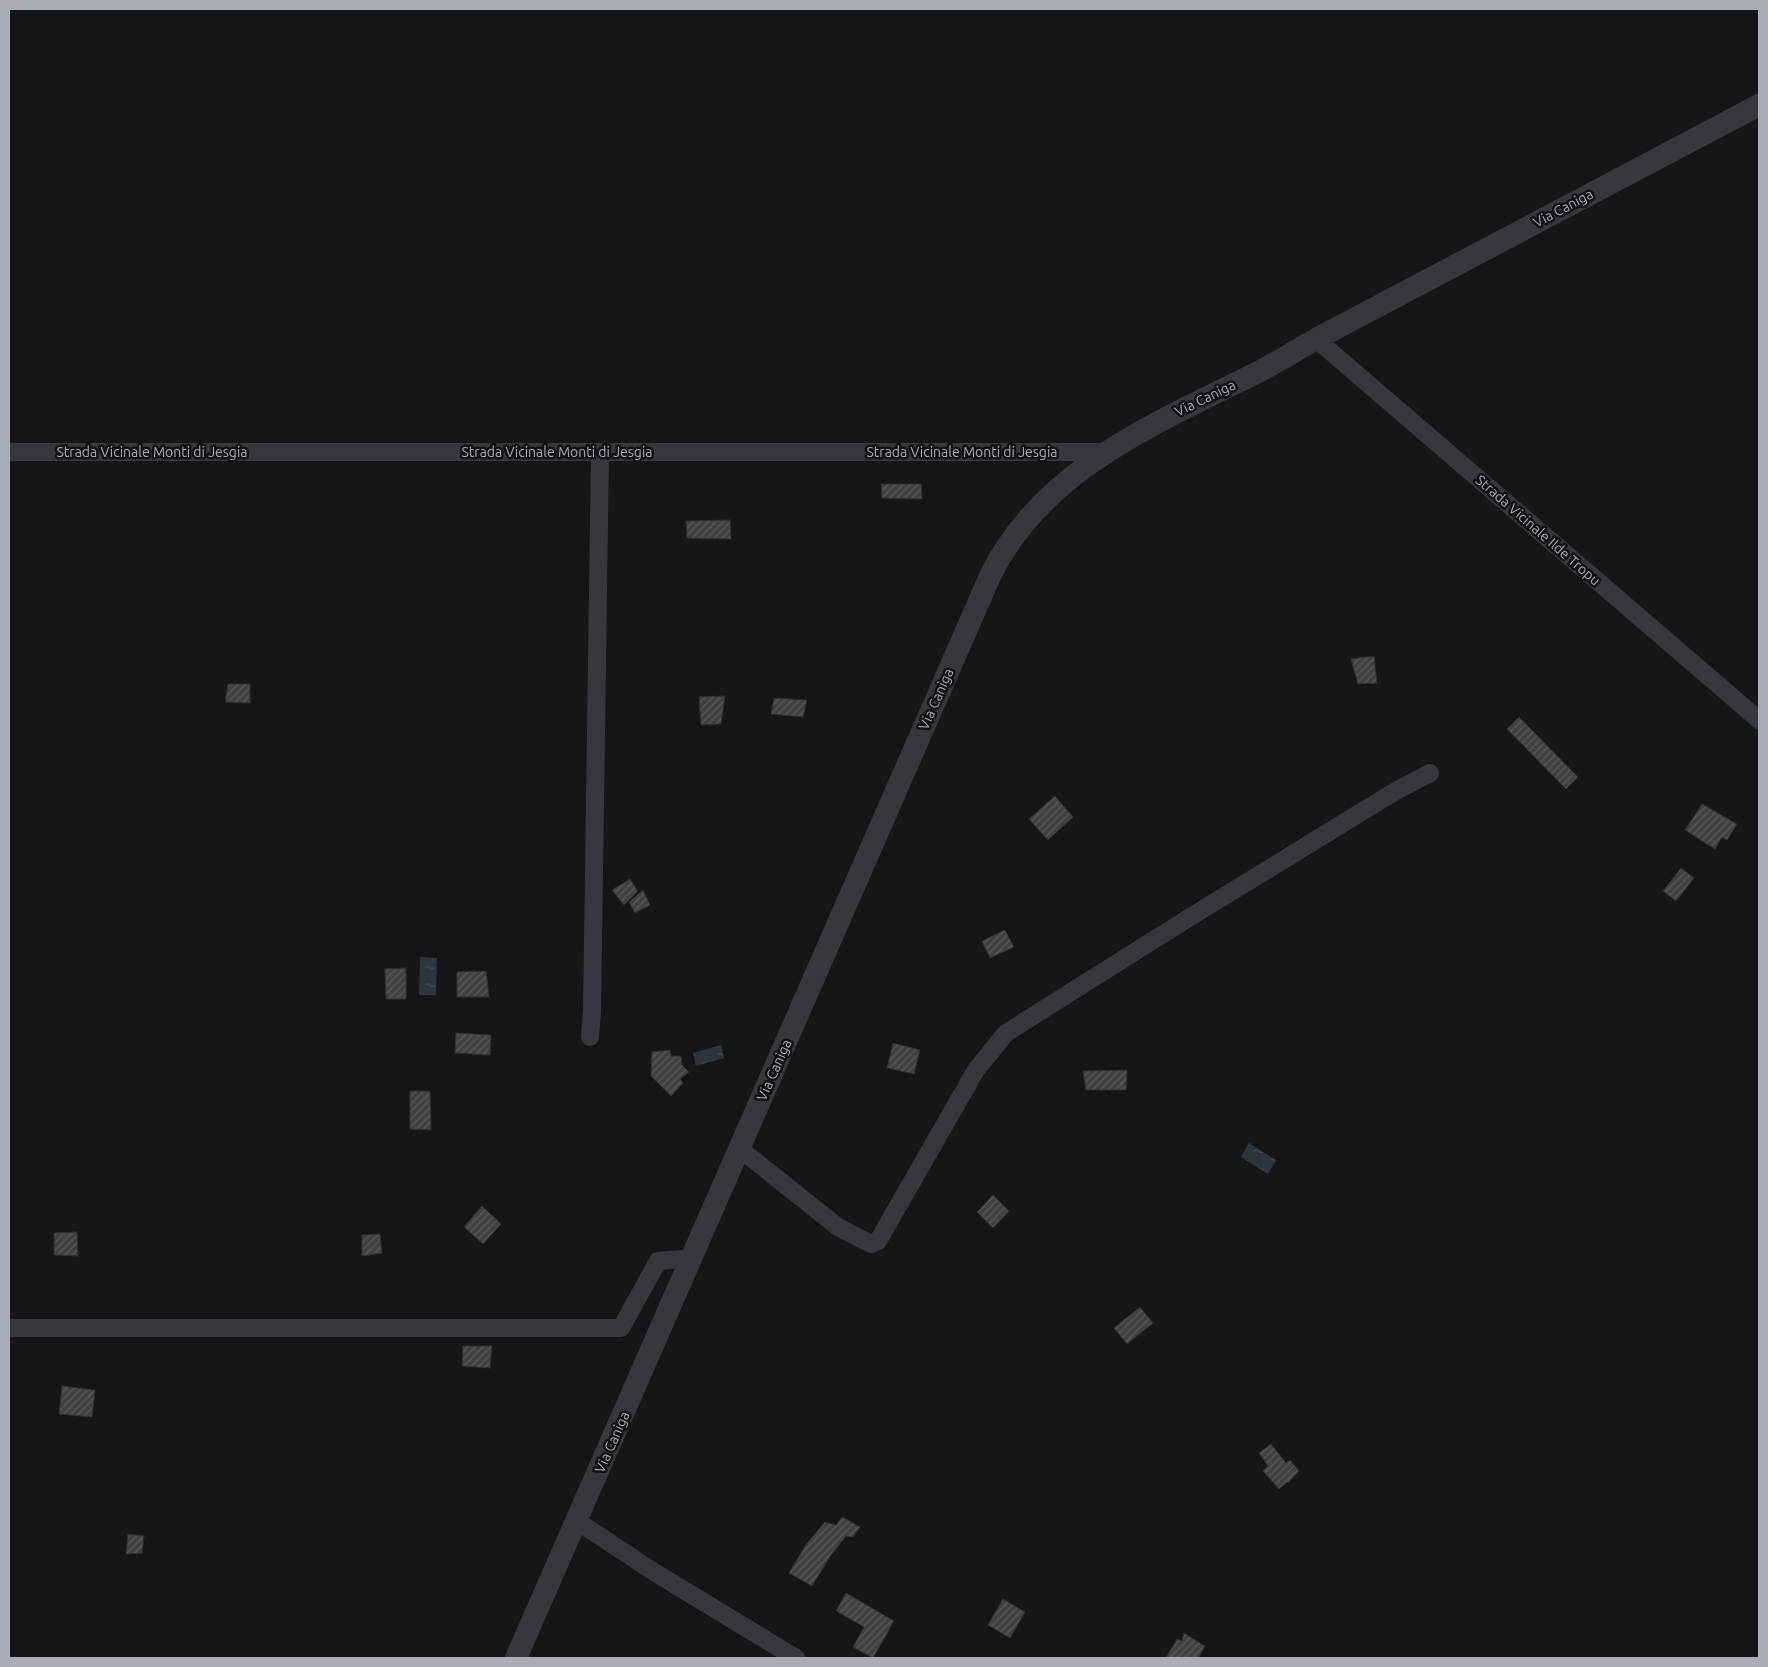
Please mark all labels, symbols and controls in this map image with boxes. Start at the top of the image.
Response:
street label: Via Caniga [1530,186,1596,230]
street label: Via Caniga [1172,376,1238,420]
street label: Strada Vicinale Monti di Jesgia [57,444,247,460]
street label: Strada Vicinale Monti di Jesgia [462,444,652,460]
street label: Strada Vicinale Monti di Jesgia [867,444,1057,460]
street label: Strada Vicinale Ilde Tropu [1472,472,1604,588]
street label: Via Caniga [915,666,957,732]
street label: Via Caniga [753,1037,795,1103]
street label: Via Caniga [591,1409,633,1475]

